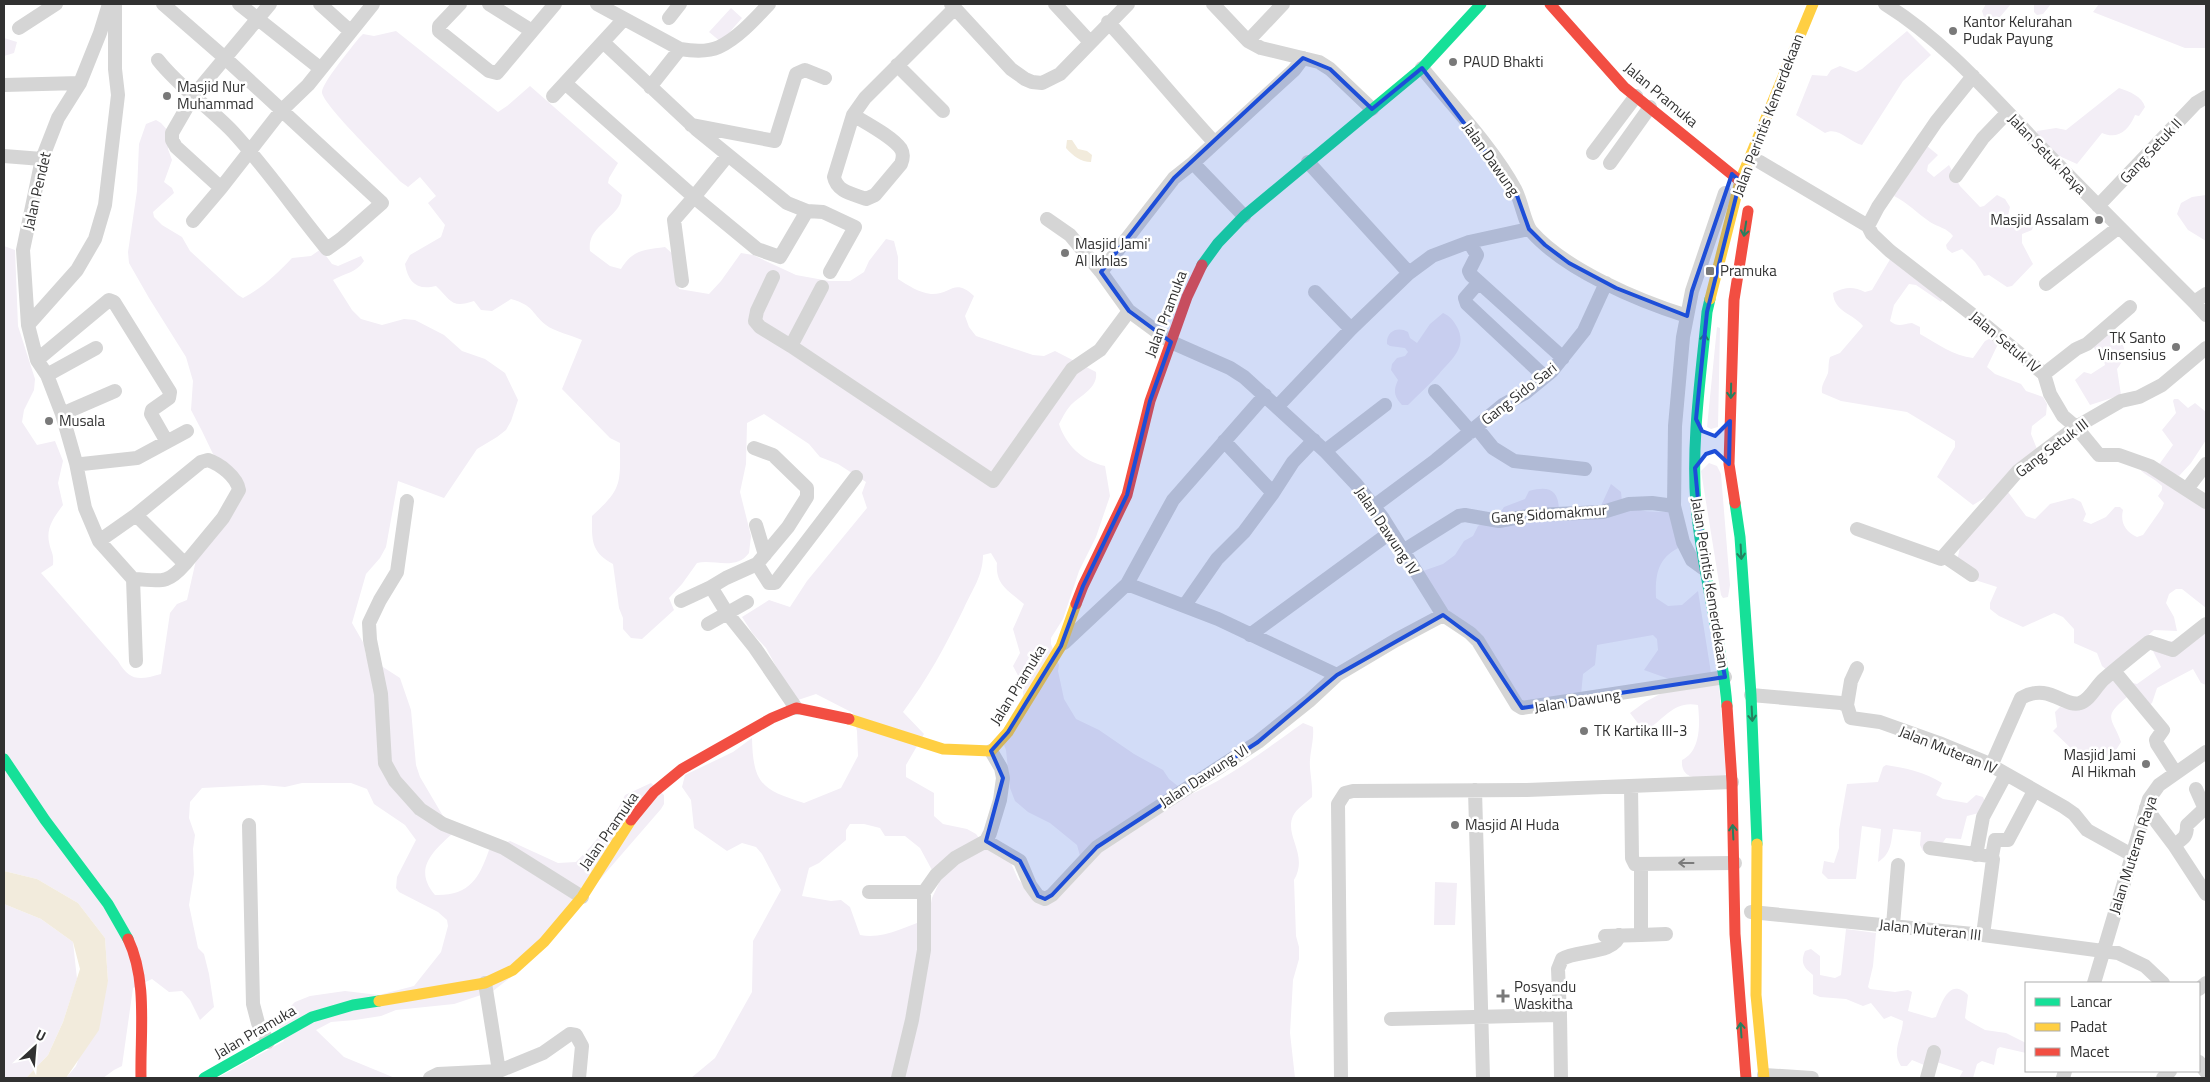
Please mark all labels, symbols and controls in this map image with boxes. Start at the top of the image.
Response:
place label: Kantor Kelurahan Pudak Payung [1963,10,2072,50]
marker: Kantor Kelurahan Pudak Payung [1947,25,1959,37]
street label: Jalan Perintis Kemerdekaan [1726,30,1809,200]
place label: PAUD Bhakti [1463,50,1543,73]
marker: PAUD Bhakti [1447,56,1459,68]
street label: Jalan Pramuka [1619,57,1704,133]
place label: Masjid Nur Muhammad [177,75,254,115]
marker: Masjid Nur Muhammad [161,90,173,102]
street label: Jalan Setuk Raya [2003,108,2092,200]
street label: Gang Setuk II [2114,113,2187,189]
street label: Jalan Dawung [1457,117,1526,201]
street label: Jalan Pendet [16,149,57,232]
place label: Masjid Assalam [1990,208,2089,231]
marker: Masjid Assalam [2093,214,2105,226]
one-way arrow [1740,221,1750,237]
place label: Masjid Jami' Al Ikhlas [1075,232,1151,272]
marker: Masjid Jami' Al Ikhlas [1059,247,1071,259]
place label: Pramuka [1720,259,1777,282]
marker: Pramuka [1704,265,1716,277]
street label: Jalan Pramuka [1138,267,1193,360]
street label: Jalan Setuk IV [1965,305,2046,378]
place label: TK Santo Vinsensius [2098,326,2166,366]
one-way arrow [1699,333,1708,349]
marker: TK Santo Vinsensius [2170,341,2182,353]
street label: Gang Sido Sari [1476,357,1561,431]
one-way arrow [1726,382,1736,398]
place label: Musala [59,409,106,432]
street label: Gang Setuk III [2010,412,2093,483]
marker: Musala [43,415,55,427]
street label: Jalan Dawung IV [1349,482,1426,580]
street label: Jalan Perintis Kemerdekaan [1686,496,1735,670]
street label: Gang Sidomakmur [1490,498,1608,529]
one-way arrow [1736,544,1745,560]
street label: Jalan Pramuka [984,640,1052,729]
street label: Jalan Dawung [1532,682,1622,719]
one-way arrow [1747,706,1756,722]
place label: TK Kartika III-3 [1594,719,1688,742]
street label: Jalan Muteran IV [1896,719,2001,780]
marker: TK Kartika III-3 [1578,725,1590,737]
street label: Jalan Dawung VI [1155,738,1253,813]
place label: Masjid Jami Al Hikmah [2063,743,2136,783]
marker: Masjid Jami Al Hikmah [2140,758,2152,770]
street label: Jalan Pramuka [573,786,644,875]
street label: Jalan Muteran Raya [2103,792,2163,917]
place label: Masjid Al Huda [1465,813,1560,836]
marker: Masjid Al Huda [1449,819,1461,831]
one-way arrow [1729,825,1738,841]
one-way arrow [1678,858,1694,868]
street label: Jalan Muteran III [1878,913,1982,946]
place label: Posyandu Waskitha [1514,975,1576,1015]
legend [2025,982,2200,1072]
marker: Posyandu Waskitha [1496,989,1510,1003]
text: Lancar [2070,990,2112,1013]
street label: Jalan Pramuka [210,999,300,1064]
text: Padat [2070,1015,2108,1038]
north arrow [10,1022,60,1072]
one-way arrow [1736,1022,1746,1038]
text: U [32,1023,50,1046]
text: Macet [2070,1040,2110,1063]

